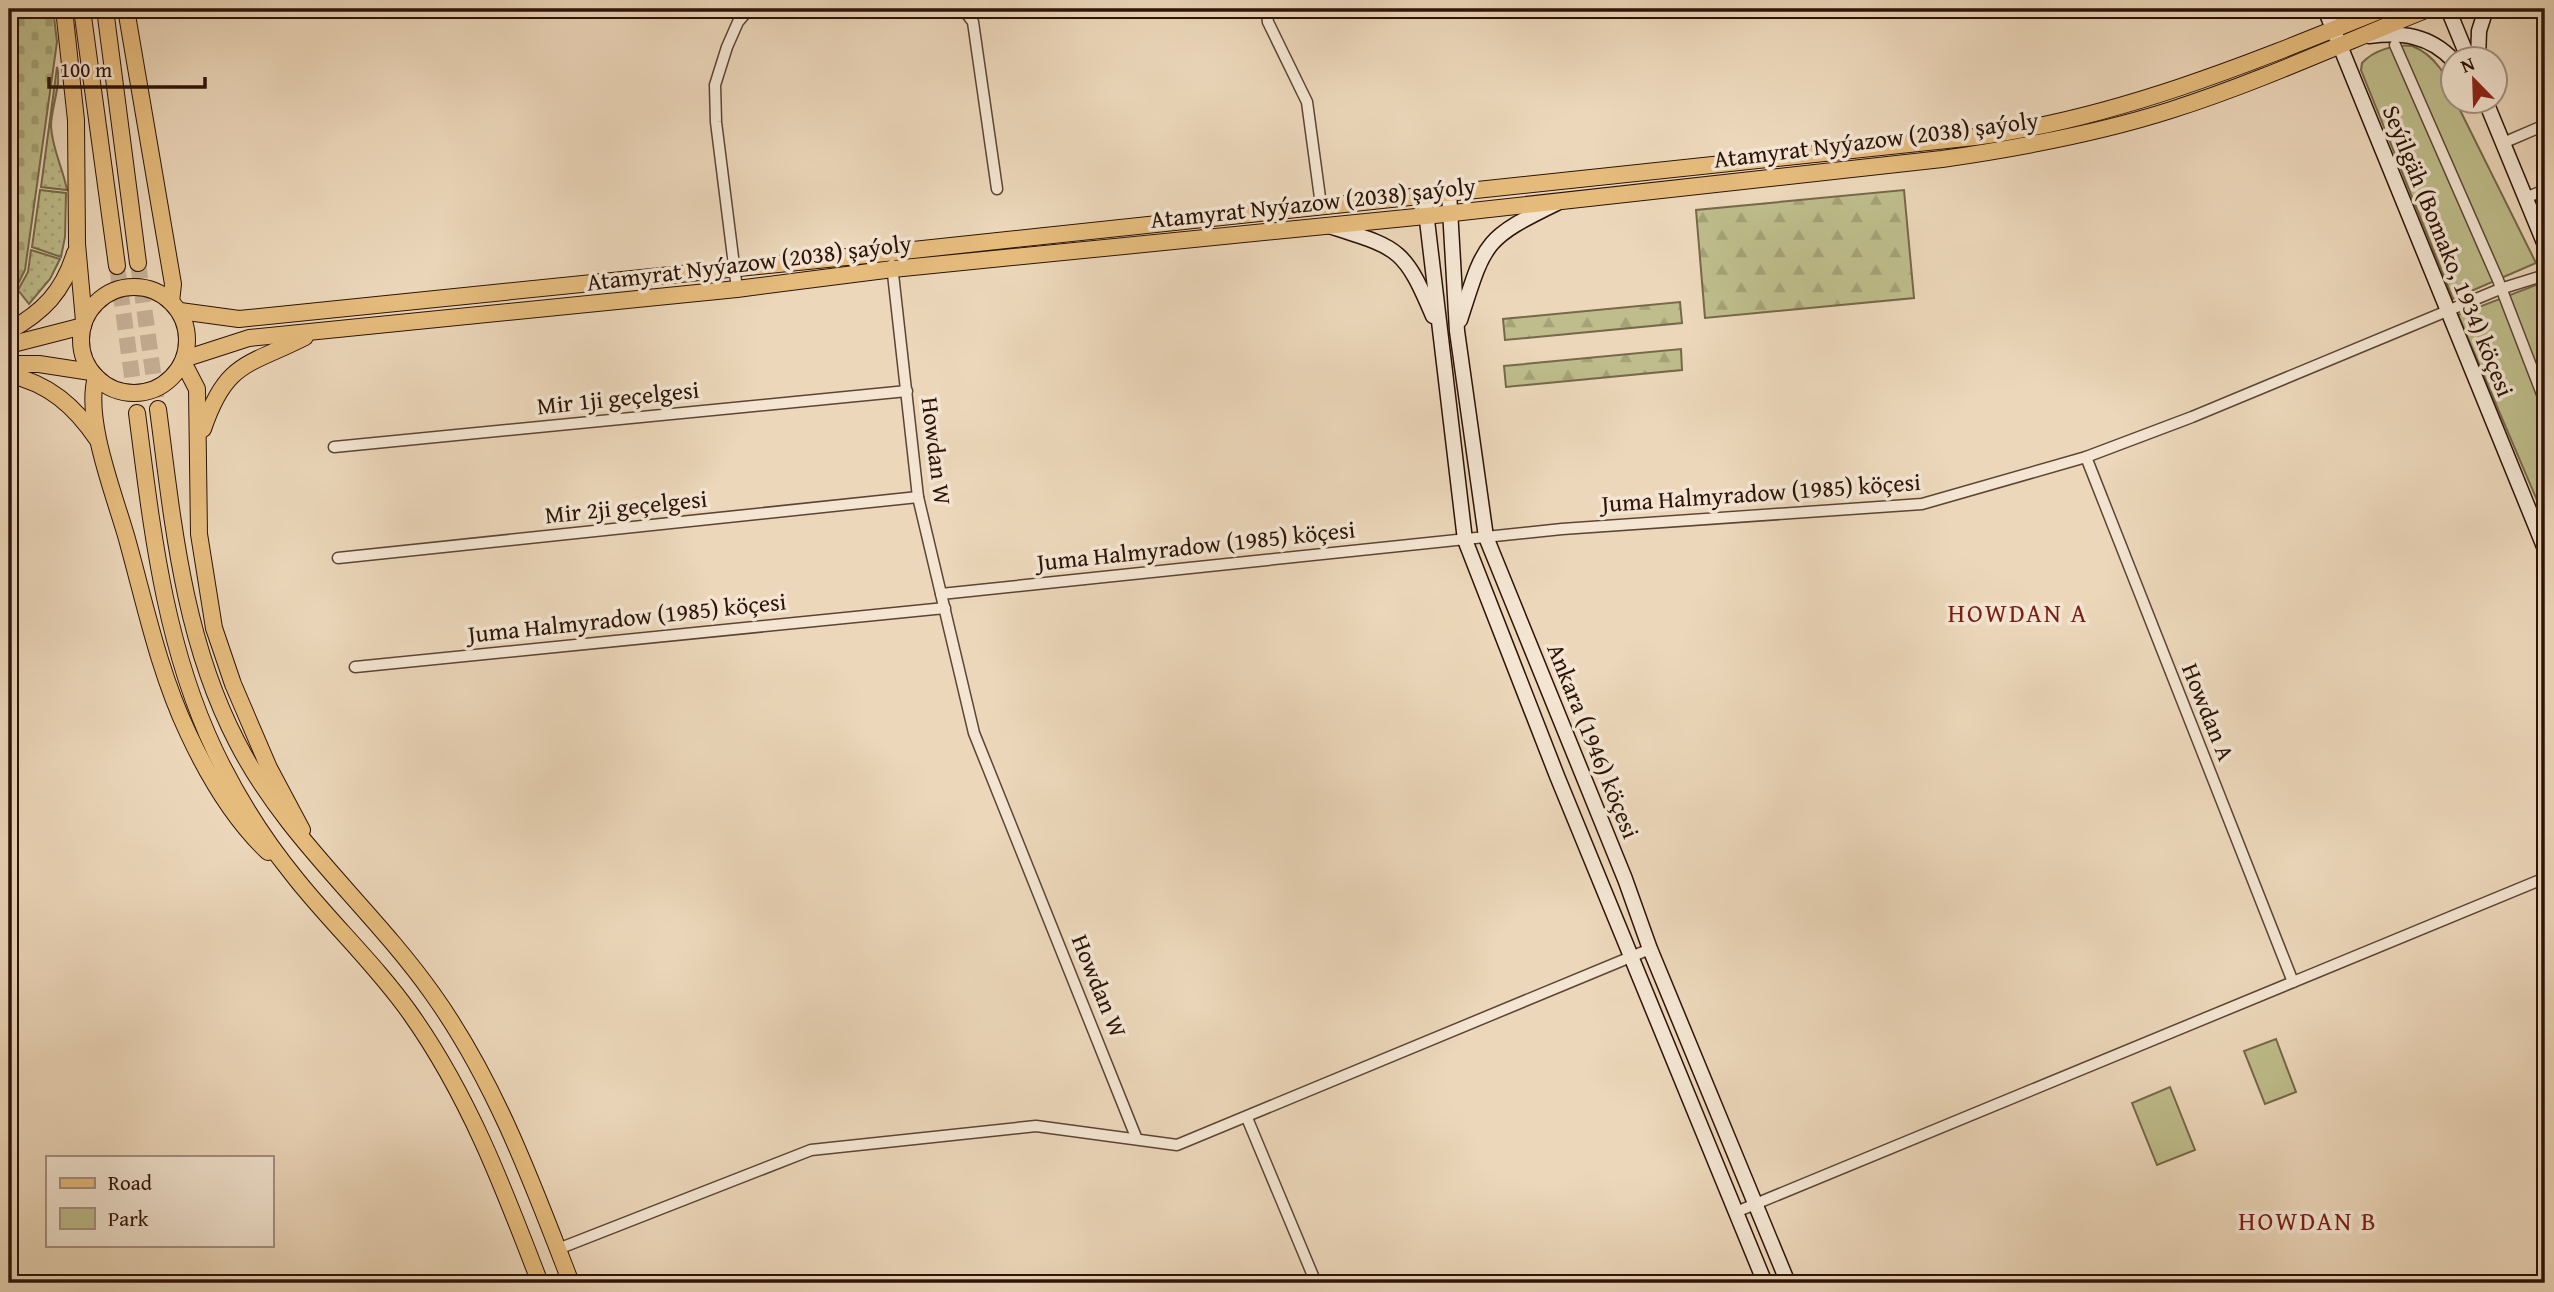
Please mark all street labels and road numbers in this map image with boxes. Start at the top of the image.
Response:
street label: Seýilgäh (Bomako, 1934) köçesi [2374,100,2523,402]
street label: Atamyrat Nyýazow (2038) şaýoly [1712,102,2040,177]
street label: Atamyrat Nyýazow (2038) şaýoly [1148,168,1477,237]
street label: Atamyrat Nyýazow (2038) şaýoly [585,225,913,300]
street label: Mir 1ji geçelgesi [535,372,701,423]
street label: Howdan W [913,395,961,507]
street label: Juma Halmyradow (1985) köçesi [1597,464,1922,521]
street label: Mir 2ji geçelgesi [543,481,709,532]
street label: Juma Halmyradow (1985) köçesi [1032,511,1357,580]
street label: Juma Halmyradow (1985) köçesi [463,583,788,652]
street label: Ankara (1946) köçesi [1538,638,1649,844]
street label: Howdan A [2173,658,2244,766]
street label: Howdan W [1063,929,1136,1043]

